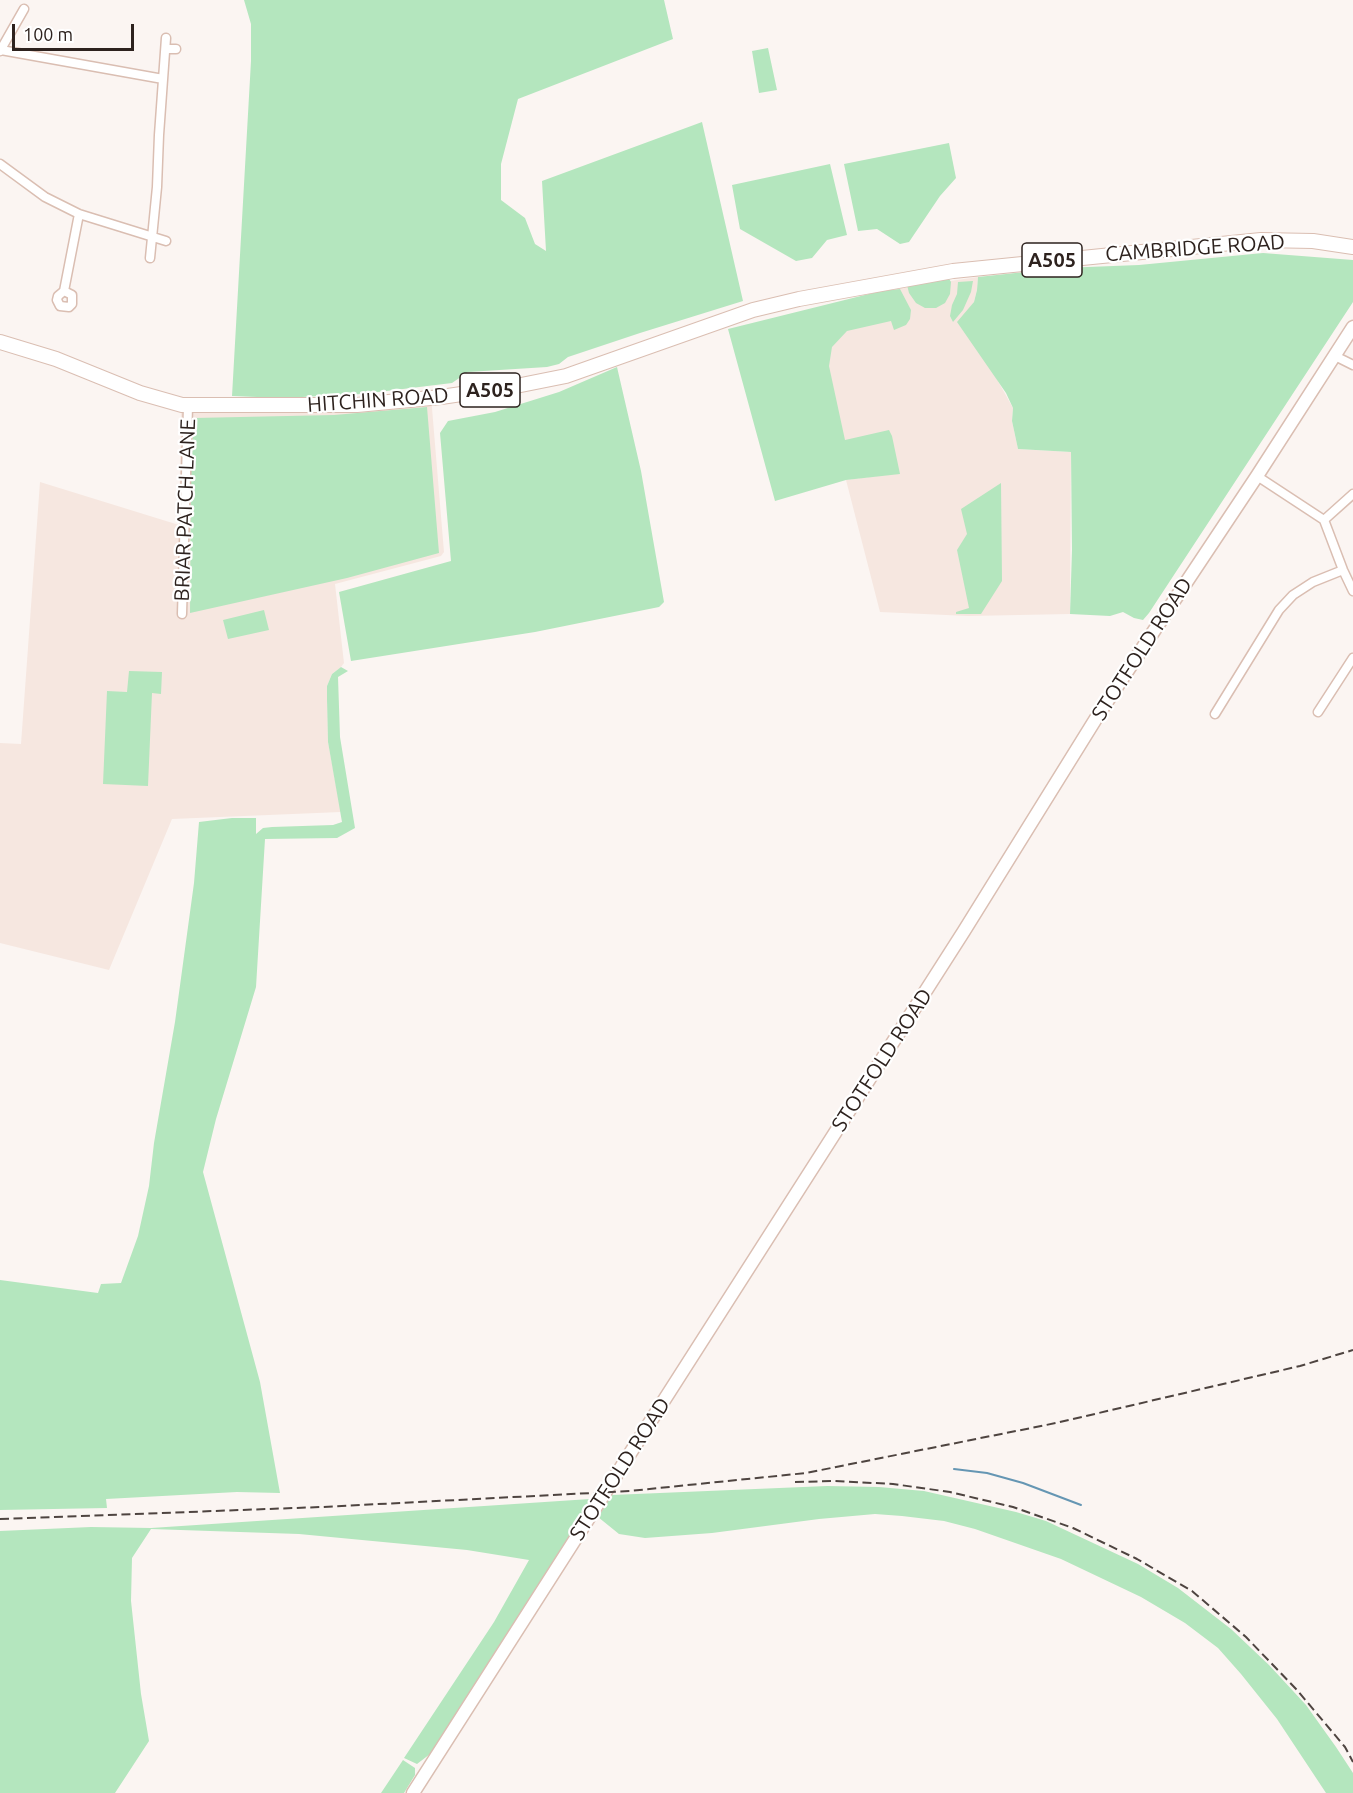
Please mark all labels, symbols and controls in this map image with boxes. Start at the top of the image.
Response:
scale bar [15,12,136,50]
text: 100 m [23,24,73,44]
street label: CAMBRIDGE ROAD [1104,229,1286,267]
road number: A505 [1022,243,1082,277]
road number: A505 [460,373,520,407]
street label: HITCHIN ROAD [306,382,450,418]
street label: BRIAR PATCH LANE [169,418,201,602]
street label: STOTFOLD ROAD [1086,573,1198,725]
street label: STOTFOLD ROAD [826,984,938,1136]
street label: STOTFOLD ROAD [564,1393,676,1545]

